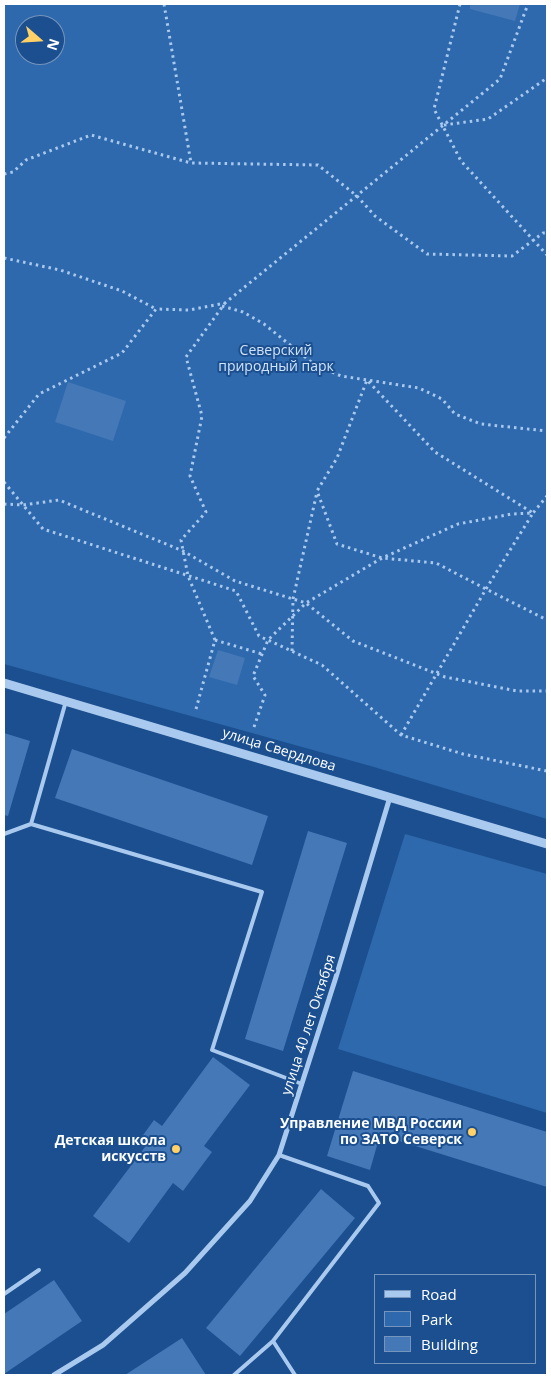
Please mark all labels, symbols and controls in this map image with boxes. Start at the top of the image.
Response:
north arrow [15,15,65,65]
text: N [43,36,65,53]
park label: Северский природный парк [218,343,334,376]
street label: улица Свердлова [220,725,338,775]
street label: улица 40 лет Октября [278,953,340,1097]
place label: Управление МВД России по ЗАТО Северск [280,1116,462,1148]
marker: Управление МВД России по ЗАТО Северск [466,1126,478,1138]
place label: Детская школа искусств [55,1133,166,1166]
marker: Детская школа искусств [170,1143,182,1155]
legend [374,1274,536,1364]
text: Road [421,1284,457,1304]
text: Park [421,1309,452,1329]
text: Building [421,1334,478,1354]

